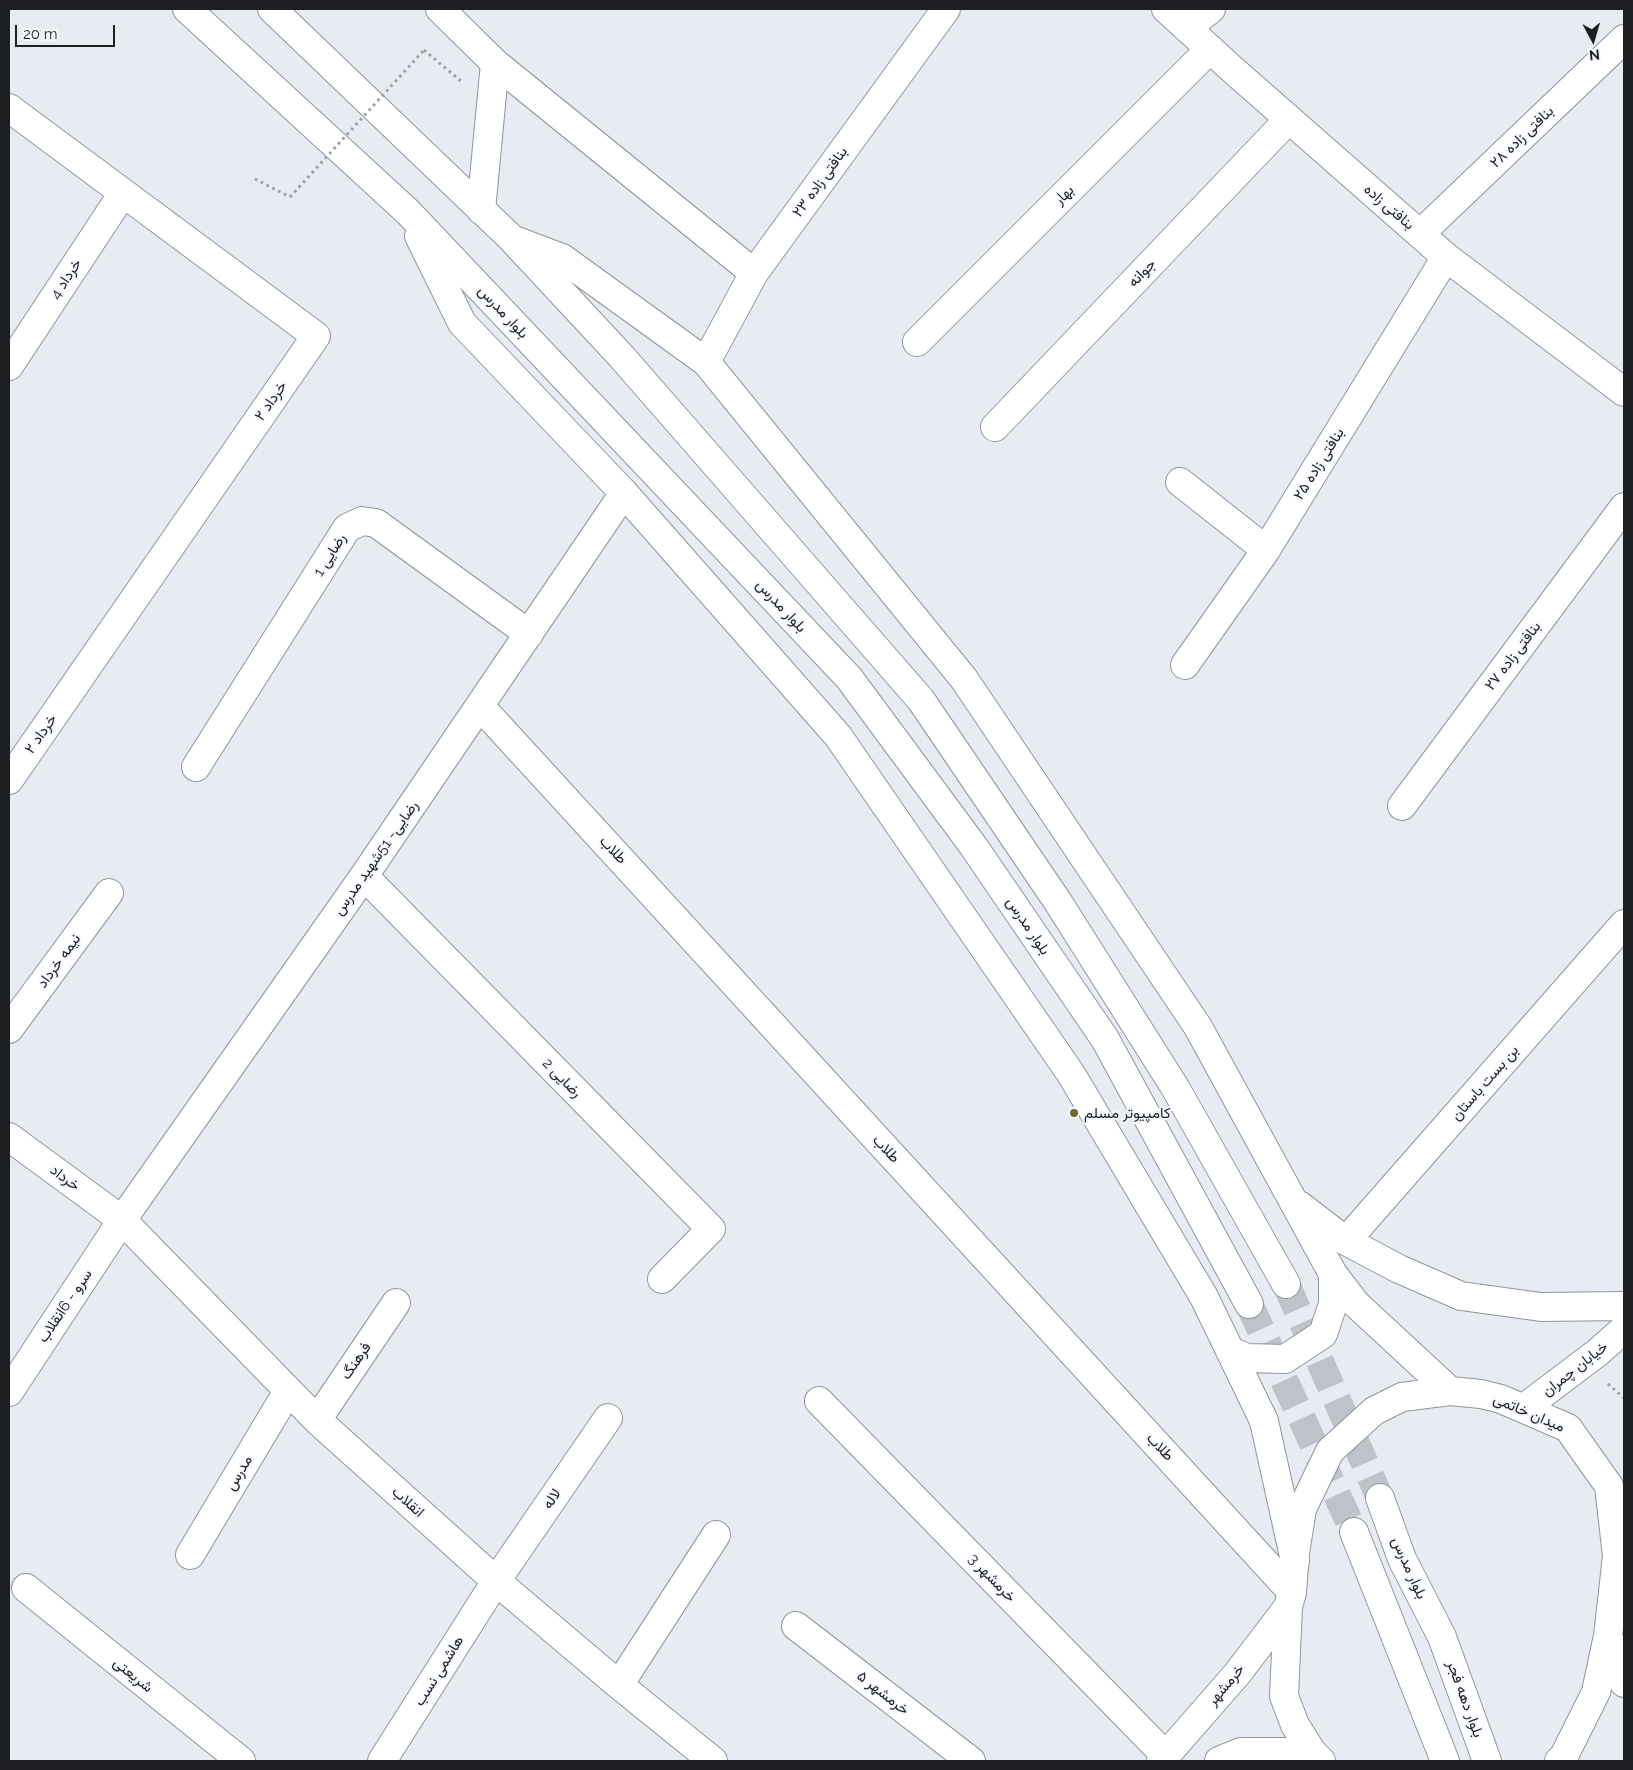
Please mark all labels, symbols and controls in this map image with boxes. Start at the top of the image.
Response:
scale bar [18,15,118,47]
north arrow [1568,15,1618,65]
text: 20 m [23,25,58,43]
text: N [1588,46,1601,63]
street label: بنافتی زاده ۲۸ [1486,102,1558,172]
street label: بنافتی زاده ۲۳ [788,143,852,221]
street label: بنافتی زاده [1360,180,1418,234]
street label: بهار [1050,181,1078,209]
street label: خرداد 4 [46,255,86,303]
street label: جوانه [1124,255,1160,291]
street label: بلوار مدرس [474,282,532,342]
street label: خرداد ۲ [251,378,291,424]
street label: بنافتی زاده ۲۵ [1290,425,1348,503]
street label: رضایی 1 [310,530,350,580]
street label: بلوار مدرس [752,576,810,636]
street label: بنافتی زاده ۲۷ [1481,618,1545,694]
street label: خرداد ۲ [21,711,61,757]
street label: رضایی- 51شهید مدرس [330,797,422,919]
street label: طلاب [596,832,630,868]
street label: بلوار مدرس [1002,894,1054,958]
street label: نیمه خرداد [33,930,85,992]
street label: بن بست باستان [1447,1042,1523,1124]
street label: رضایی 2 [538,1054,586,1102]
place label: کامپیوتر مسلم [1084,1104,1171,1122]
marker: کامپیوتر مسلم [1068,1107,1080,1119]
street label: طلاب [869,1131,903,1167]
street label: خرداد [47,1161,83,1195]
street label: سرو - 6انقلاب [34,1266,96,1346]
street label: خیابان چمران [1538,1338,1612,1400]
street label: فرهنگ [337,1339,375,1383]
street label: میدان خاتمی [1491,1390,1567,1436]
street label: طلاب [1143,1429,1177,1465]
street label: مدرس [222,1452,256,1494]
street label: انقلاب [388,1483,428,1521]
street label: لاله [539,1485,565,1513]
street label: بلوار مدرس [1387,1534,1431,1602]
street label: خرمشهر 3 [965,1550,1019,1606]
street label: هاشمی نسب [410,1633,468,1709]
street label: شریعتی [109,1654,157,1696]
street label: بلوار دهه فجر [1443,1658,1487,1740]
street label: خرمشهر [1203,1661,1249,1709]
street label: خرمشهر ۵ [853,1667,913,1719]

